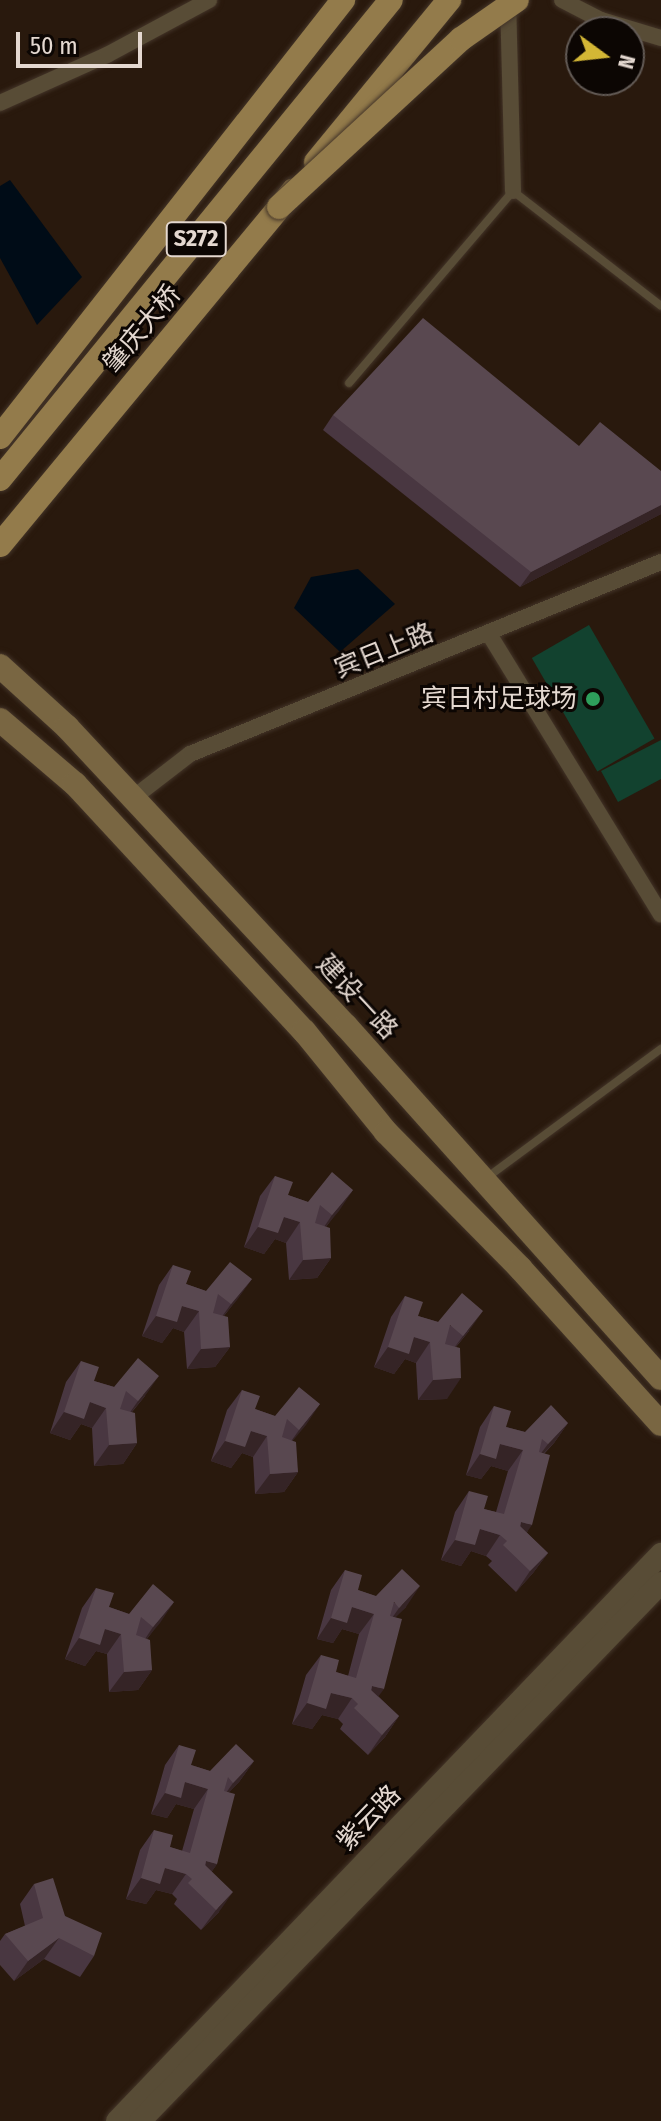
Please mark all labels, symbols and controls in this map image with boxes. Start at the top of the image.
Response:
scale bar [20,16,146,66]
north arrow [565,16,645,96]
text: 50 m [30,32,78,60]
text: N [612,52,641,72]
road number: S272 [164,219,228,259]
street label: 肇庆大桥 [97,279,187,379]
street label: 宾日上路 [330,617,438,685]
place label: 宾日村足球场 [421,683,577,715]
marker: 宾日村足球场 [584,690,602,708]
street label: 建设一路 [310,948,404,1046]
street label: 紫云路 [331,1779,407,1857]

